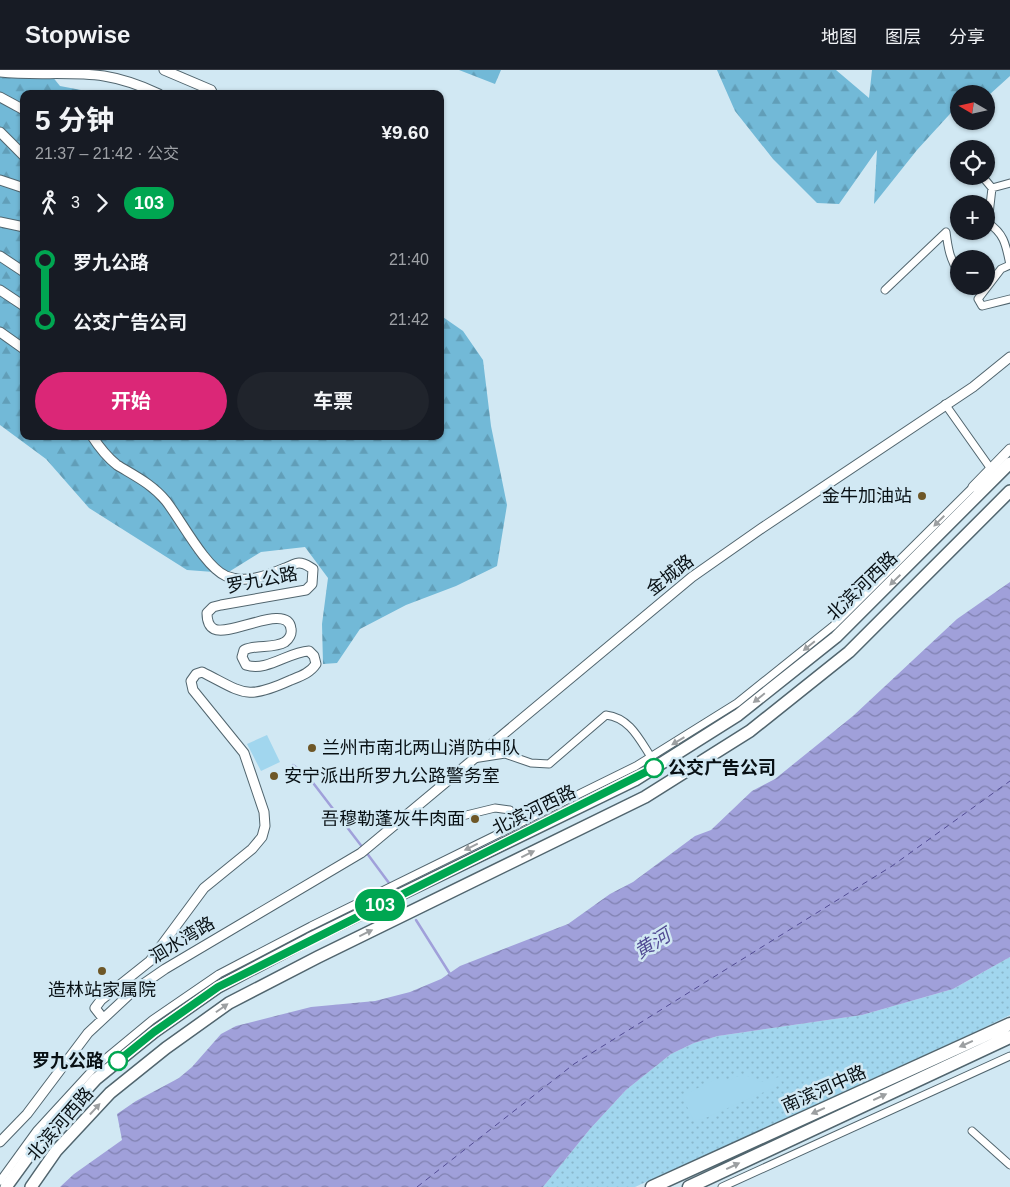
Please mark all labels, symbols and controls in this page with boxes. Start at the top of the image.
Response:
text: Stopwise [25,21,130,48]
text: 地图 [821,27,857,47]
text: 图层 [885,27,921,47]
text: 分享 [949,27,985,47]
north arrow [950,85,995,130]
map controls [950,85,995,295]
text: 5 分钟 [35,105,114,136]
text: ¥9.60 [381,122,429,143]
button: locate [950,140,995,185]
text: 21:37 – 21:42 · 公交 [35,145,179,162]
icon: walk [35,189,63,217]
icon: forward [88,189,116,217]
text: 103 [134,193,164,213]
text: 3 [71,194,80,211]
button: + [950,195,995,240]
button: − [950,250,995,295]
text: 21:40 [389,251,429,268]
text: 罗九公路 [73,252,149,273]
text: 21:42 [389,311,429,328]
text: 公交广告公司 [73,312,187,333]
button: 开始 [35,372,227,430]
button: 车票 [237,372,429,430]
place label: 金牛加油站 [822,486,912,506]
marker: 金牛加油站 [916,490,928,502]
one-way arrow [933,515,945,527]
street label: 北滨河西路 [823,548,901,624]
street label: 金城路 [643,550,697,600]
street label: 罗九公路 [225,563,299,597]
one-way arrow [889,573,901,585]
one-way arrow [803,640,816,651]
one-way arrow [753,693,766,703]
one-way arrow [671,737,684,746]
place label: 兰州市南北两山消防中队 [322,738,520,758]
marker: 兰州市南北两山消防中队 [306,742,318,754]
marker: 公交广告公司 [644,758,664,778]
place label: 公交广告公司 [668,758,776,778]
place label: 安宁派出所罗九公路警务室 [284,766,500,786]
marker: 安宁派出所罗九公路警务室 [268,770,280,782]
street label: 北滨河西路 [489,781,579,839]
place label: 吾穆勒蓬灰牛肉面 [321,809,465,829]
marker: 吾穆勒蓬灰牛肉面 [469,813,481,825]
one-way arrow [464,843,478,851]
one-way arrow [521,850,535,858]
line badge: 103 [351,889,409,921]
text: 103 [365,895,395,915]
street label: 洄水湾路 [146,913,218,967]
water label: 黄河 [631,922,677,962]
one-way arrow [359,929,373,937]
marker: 造林站家属院 [96,965,108,977]
place label: 造林站家属院 [48,980,156,1000]
one-way arrow [215,1003,229,1013]
one-way arrow [959,1040,973,1048]
place label: 罗九公路 [32,1051,104,1071]
marker: 罗九公路 [108,1051,128,1071]
street label: 南滨河中路 [779,1062,869,1116]
street label: 北滨河西路 [23,1083,97,1165]
one-way arrow [873,1093,887,1101]
one-way arrow [89,1104,101,1116]
one-way arrow [811,1107,825,1115]
one-way arrow [726,1162,740,1170]

